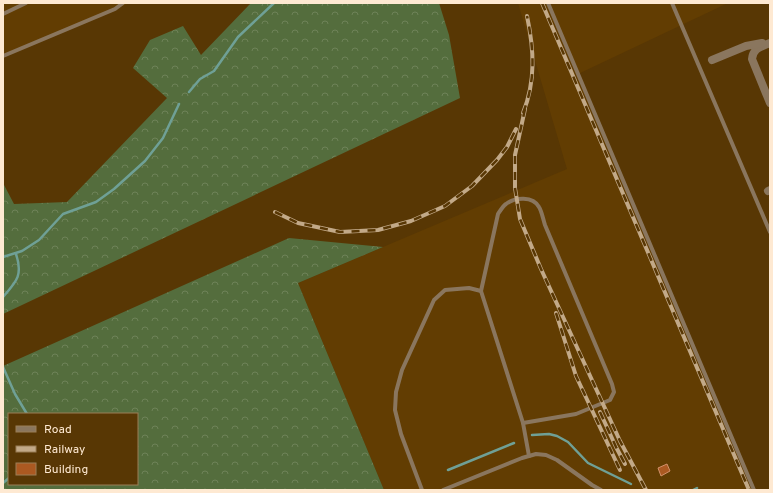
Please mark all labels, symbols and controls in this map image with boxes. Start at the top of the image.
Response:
legend [8,413,138,485]
text: Road [44,422,72,438]
text: Railway [44,442,85,458]
text: Building [44,462,88,478]

